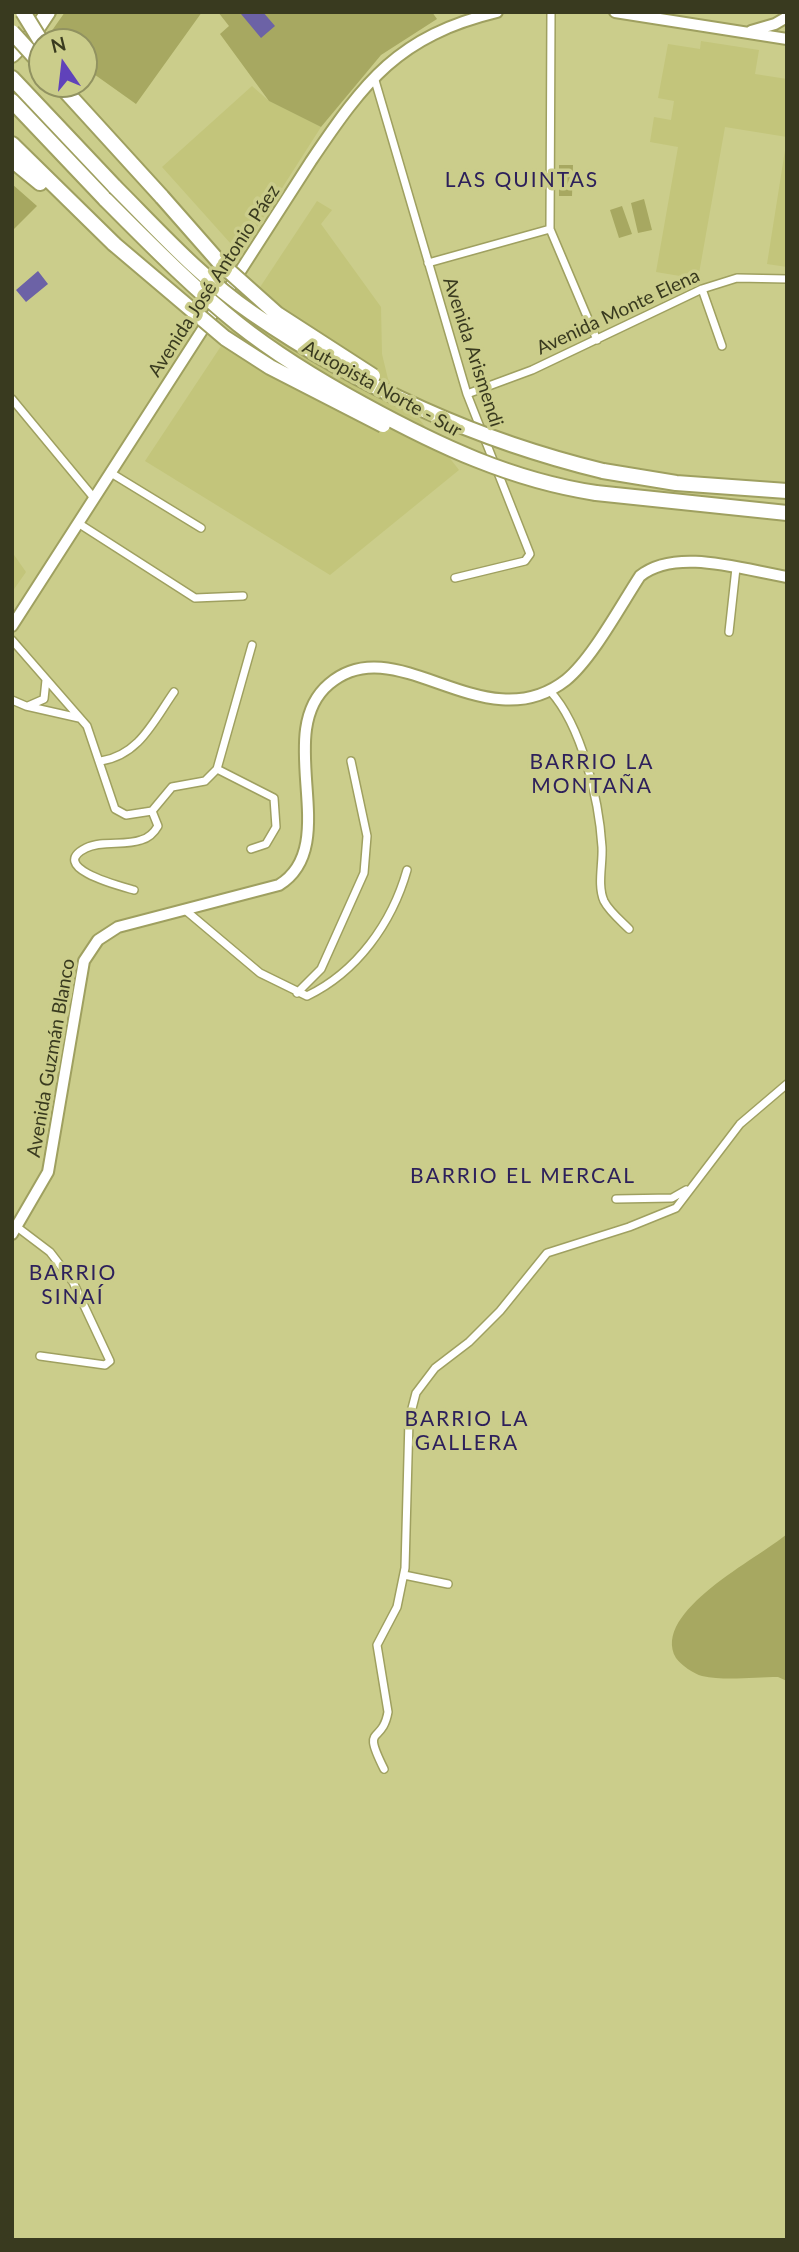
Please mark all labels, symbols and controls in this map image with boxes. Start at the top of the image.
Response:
north arrow [28,28,98,98]
text: N [48,31,68,57]
district label: LAS QUINTAS [446,167,598,193]
street label: Avenida José Antonio Páez [143,181,285,381]
street label: Avenida Monte Elena [533,264,703,360]
street label: Avenida Arismendi [438,274,508,430]
street label: Autopista Norte - Sur [298,336,466,442]
district label: BARRIO LA MONTAÑA [531,749,653,799]
street label: Avenida Guzmán Blanco [22,957,80,1159]
district label: BARRIO EL MERCAL [412,1163,634,1189]
district label: BARRIO SINAÍ [29,1260,117,1310]
district label: BARRIO LA GALLERA [406,1406,528,1456]

